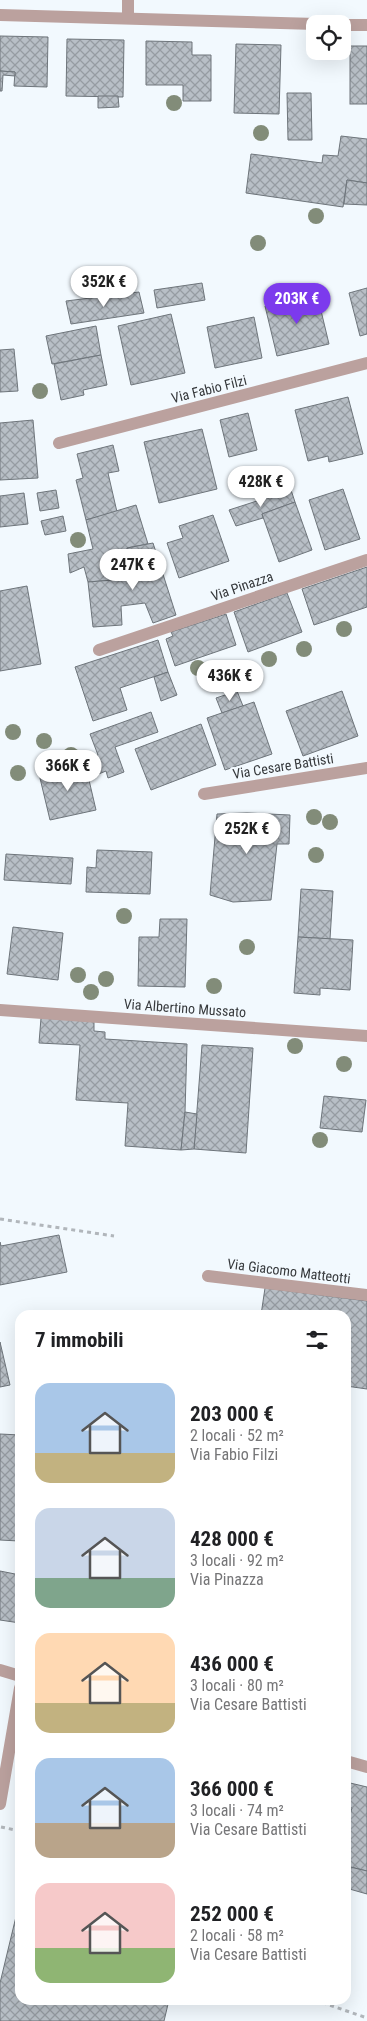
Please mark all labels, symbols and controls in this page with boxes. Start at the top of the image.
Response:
map controls [306,15,351,60]
button: locate [306,15,351,60]
pin: 352K € [63,266,145,308]
text: 352K € [82,272,126,291]
pin: 203K € [256,282,338,325]
text: 203K € [275,289,319,308]
street label: Via Fabio Filzi [170,372,248,406]
pin: 428K € [220,466,302,508]
text: 428K € [239,472,283,491]
pin: 247K € [92,548,174,591]
text: 247K € [111,555,155,574]
street label: Via Pinazza [209,568,275,604]
pin: 436K € [189,660,271,702]
text: 436K € [208,666,252,685]
pin: 366K € [27,750,109,792]
street label: Via Cesare Battisti [231,750,335,782]
text: 366K € [46,756,90,775]
pin: 252K € [206,812,288,855]
text: 252K € [225,819,269,838]
street label: Via Albertino Mussato [123,996,247,1020]
street label: Via Giacomo Matteotti [226,1255,352,1287]
icon: filters [303,1326,331,1354]
text: 7 immobili [35,1328,124,1352]
text: 203 000 € [190,1402,274,1426]
icon: home [75,1403,135,1463]
text: 2 locali · 52 m² [190,1426,284,1445]
text: Via Fabio Filzi [190,1445,278,1464]
text: 428 000 € [190,1527,274,1551]
icon: home [75,1528,135,1588]
text: 3 locali · 92 m² [190,1551,284,1570]
text: Via Pinazza [190,1570,264,1589]
text: 436 000 € [190,1652,274,1676]
icon: home [75,1653,135,1713]
text: 3 locali · 80 m² [190,1676,284,1695]
text: Via Cesare Battisti [190,1695,307,1714]
text: 366 000 € [190,1777,274,1801]
icon: home [75,1778,135,1838]
text: 3 locali · 74 m² [190,1801,284,1820]
text: Via Cesare Battisti [190,1820,307,1839]
text: 252 000 € [190,1902,274,1926]
icon: home [75,1903,135,1963]
text: 2 locali · 58 m² [190,1926,284,1945]
text: Via Cesare Battisti [190,1945,307,1964]

